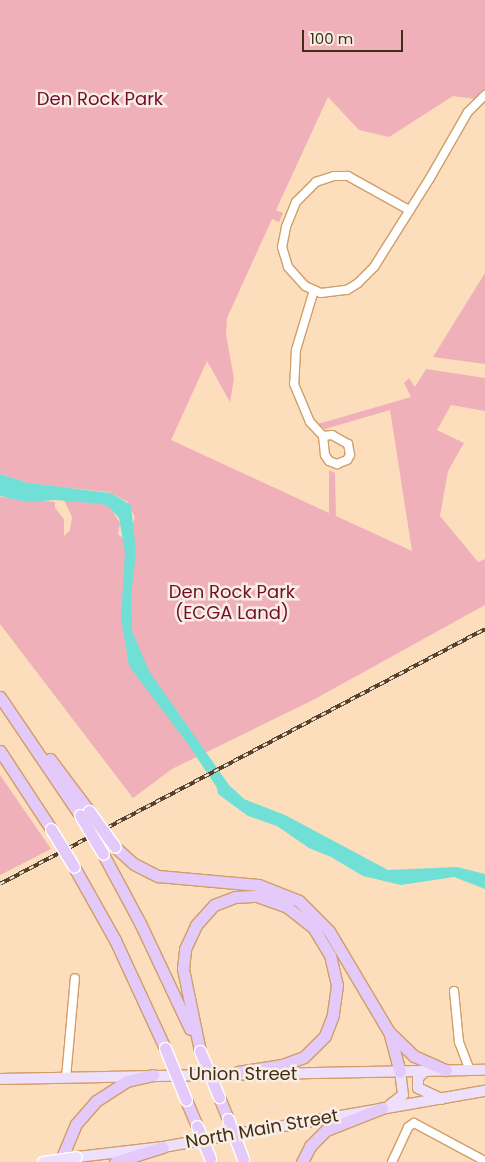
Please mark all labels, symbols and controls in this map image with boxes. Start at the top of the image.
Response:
scale bar [305,20,406,52]
text: 100 m [310,28,353,49]
park label: Den Rock Park [37,88,163,110]
park label: Den Rock Park (ECGA Land) [169,582,295,624]
street label: Union Street [189,1063,297,1085]
street label: North Main Street [184,1105,340,1153]

